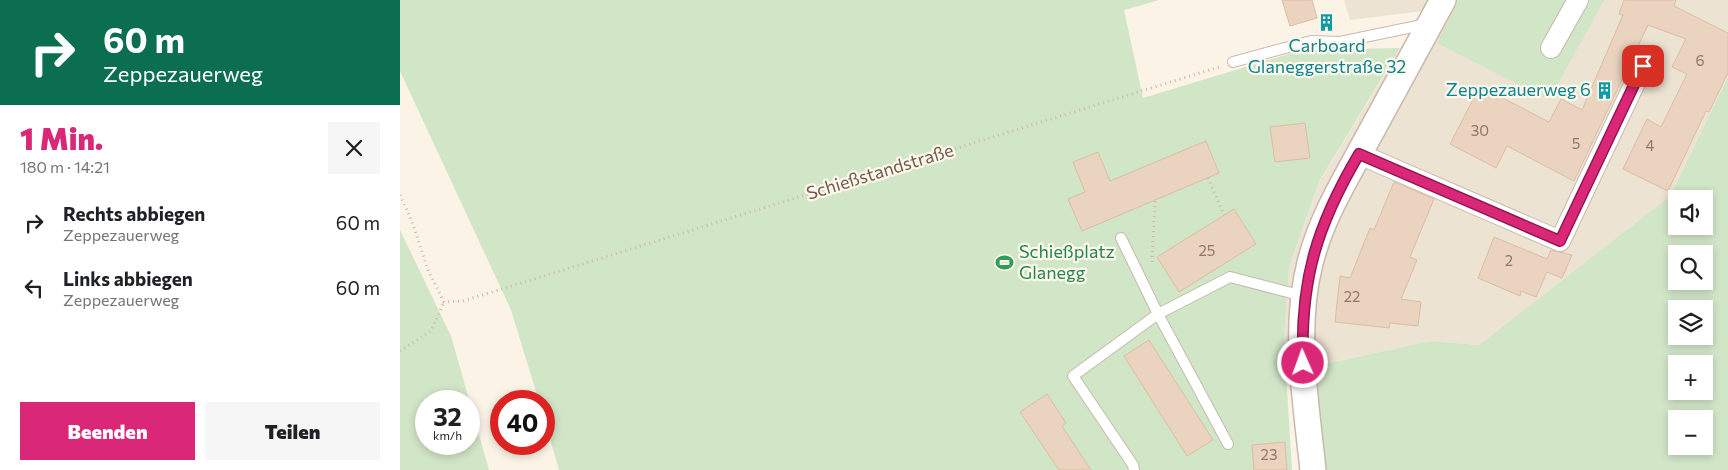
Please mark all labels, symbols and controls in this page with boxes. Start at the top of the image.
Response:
building icon: Carboard Glaneggerstraße 32 [1317,13,1337,33]
text: 60 m [103,17,185,60]
icon: right [20,20,85,85]
place label: Carboard Glaneggerstraße 32 [1248,34,1406,77]
pin [1622,45,1664,87]
house number: 6 [1695,51,1705,69]
icon: arrive [1629,52,1657,80]
text: Zeppezauerweg [103,60,263,87]
place label: Zeppezauerweg 6 [1446,78,1591,100]
building icon: Zeppezauerweg 6 [1595,80,1615,100]
text: 1 Min. [20,119,103,156]
house number: 30 [1471,121,1489,139]
button: close [328,122,380,174]
house number: 5 [1572,134,1580,152]
house number: 4 [1646,136,1655,154]
street label: Schießstandstraße [803,138,956,204]
text: 180 m · 14:21 [20,157,110,176]
map controls [1668,190,1713,455]
button: sound [1668,190,1713,235]
text: Rechts abbiegen [63,202,205,225]
icon: right [20,209,48,237]
text: 60 m [336,211,380,234]
text: Zeppezauerweg [63,225,179,244]
place label: Schießplatz Glanegg [1019,240,1115,283]
house number: 25 [1199,241,1215,259]
button: search [1668,245,1713,290]
house number: 2 [1505,251,1513,269]
sports icon: Schießplatz Glanegg [995,252,1015,272]
text: Links abbiegen [63,267,193,290]
icon: left [20,274,48,302]
text: 60 m [336,276,380,299]
house number: 22 [1344,287,1360,305]
text: Zeppezauerweg [63,290,179,309]
button: layers [1668,300,1713,345]
position arrow [1276,336,1328,388]
button: + [1668,355,1713,400]
speed limit sign: 40 [490,390,555,455]
text: 32 [433,401,462,431]
button: Beenden [20,402,195,460]
button: Teilen [205,402,380,460]
button: − [1668,410,1713,455]
text: km/h [433,428,462,442]
house number: 23 [1261,445,1277,463]

